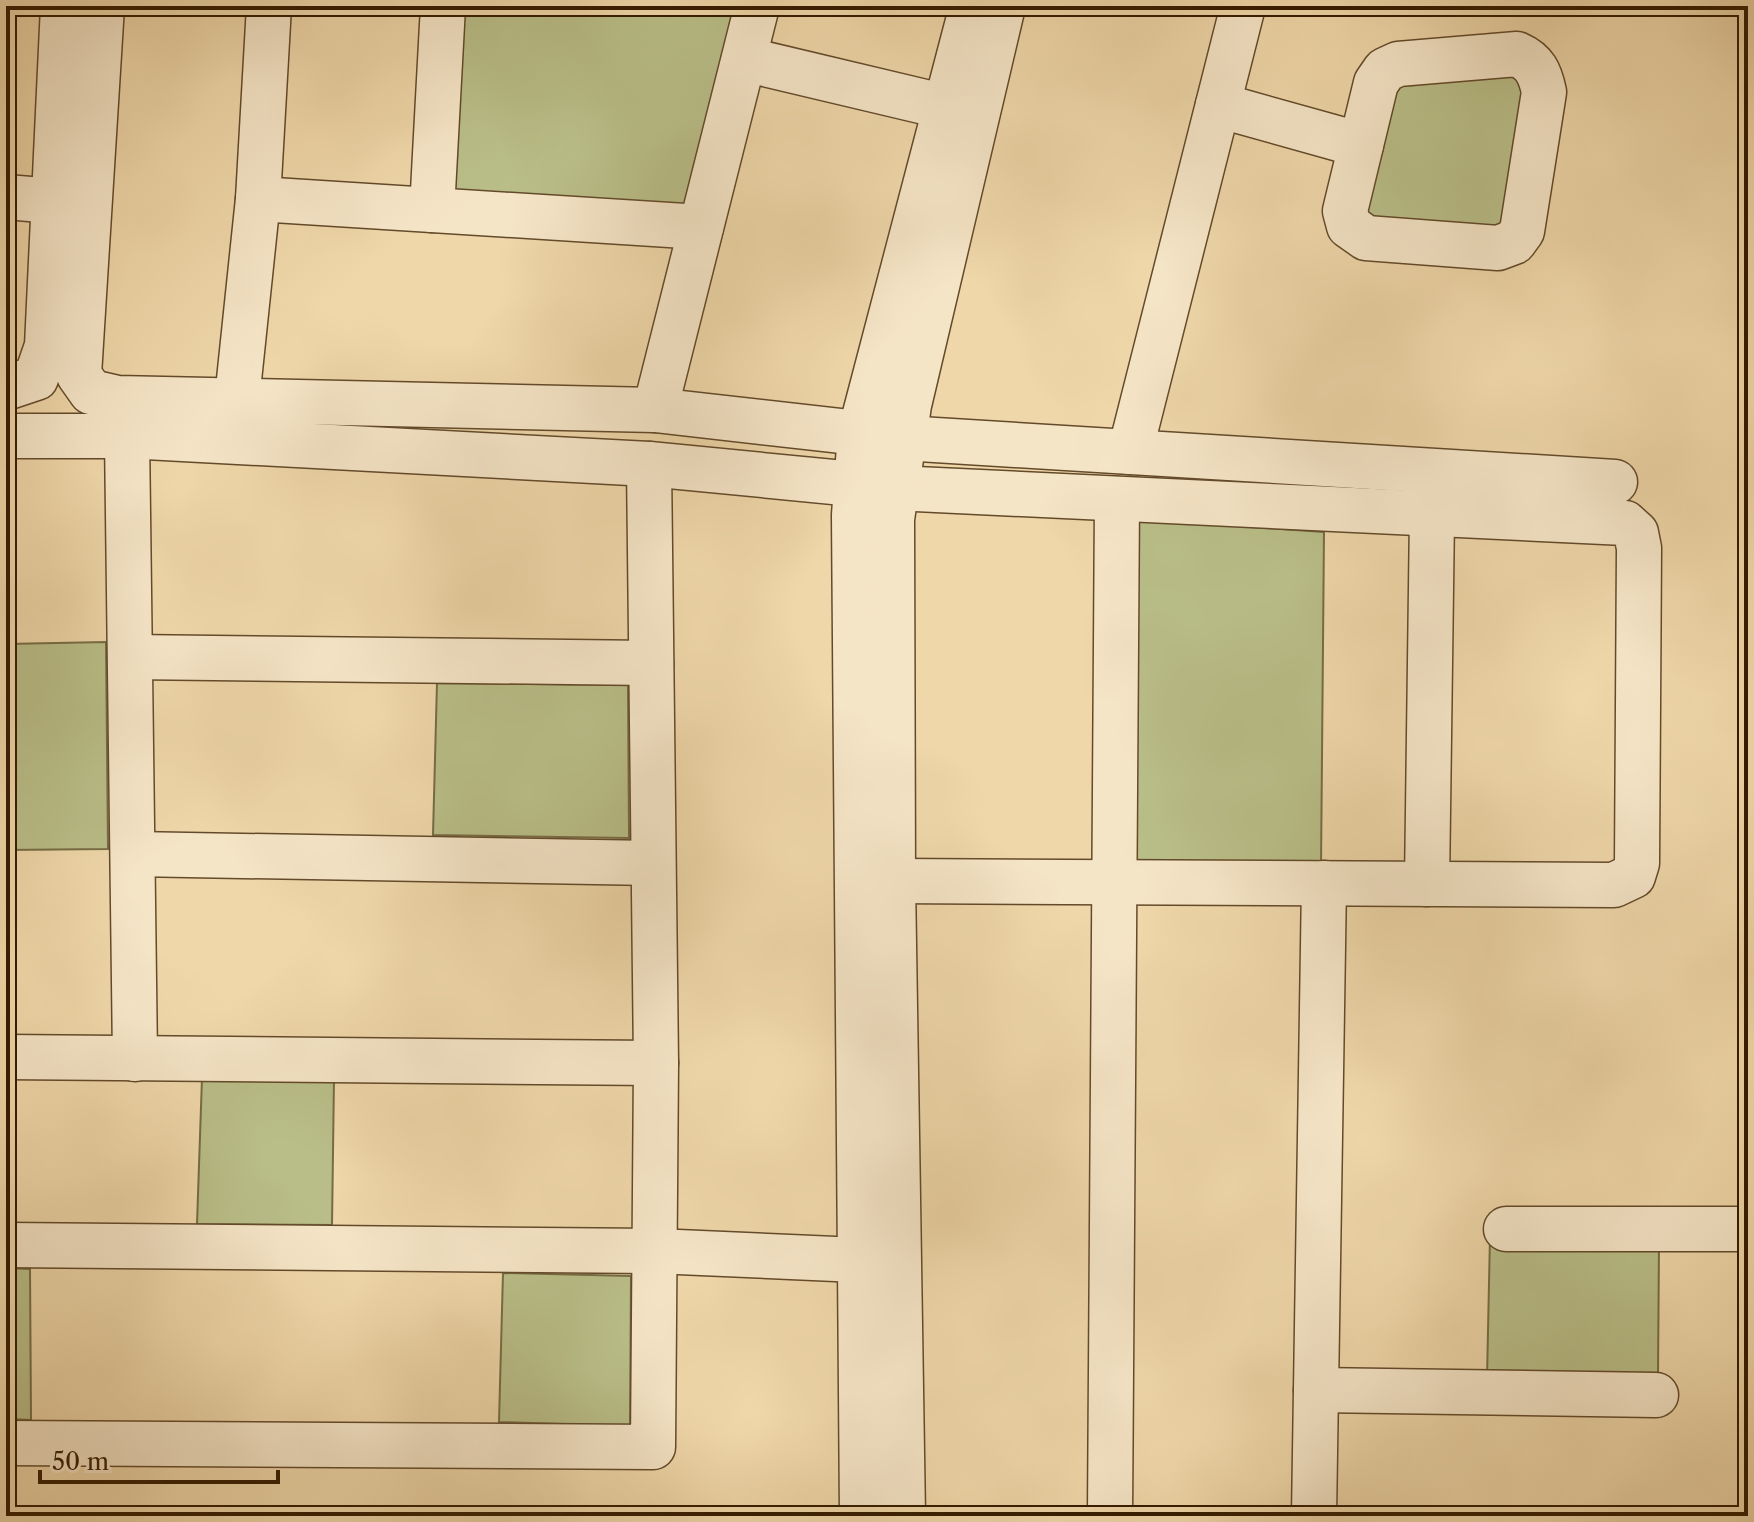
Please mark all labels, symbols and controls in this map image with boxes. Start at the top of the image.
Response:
scale bar [40,1434,278,1484]
text: 50 m [52,1447,109,1476]

